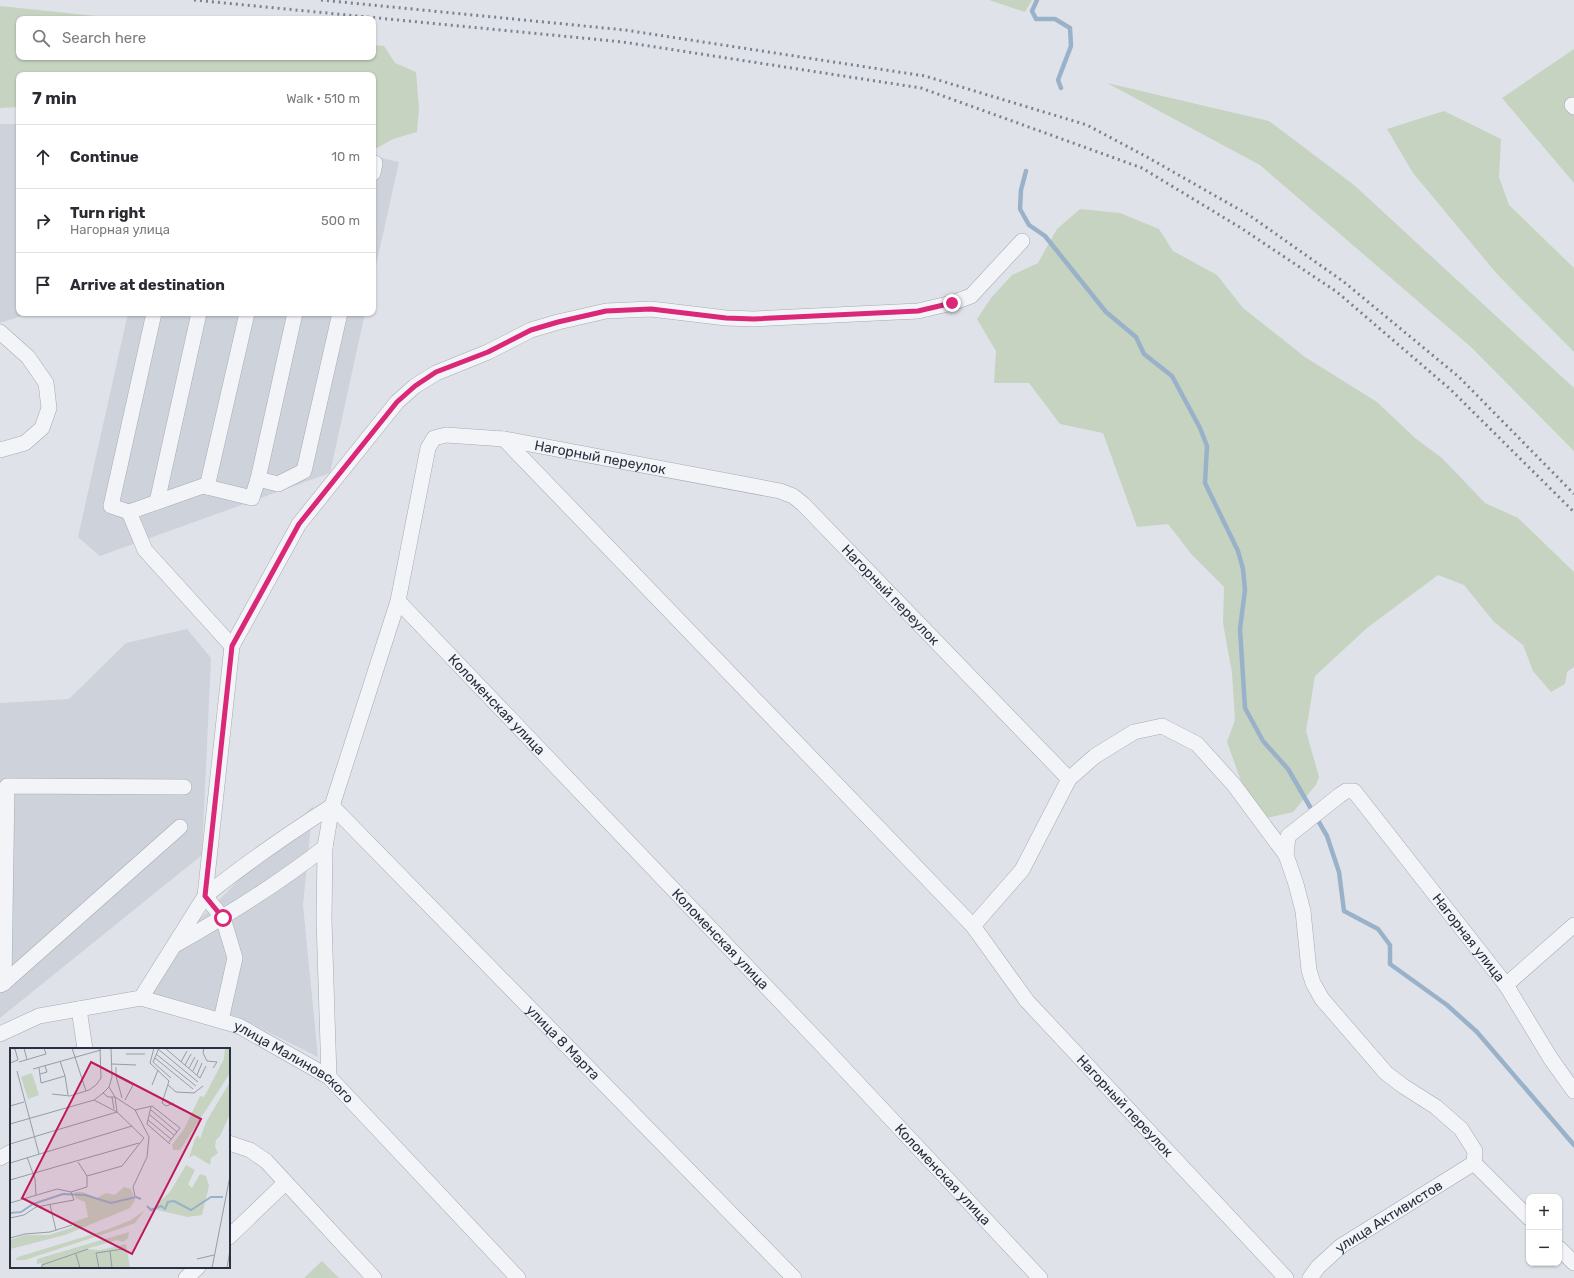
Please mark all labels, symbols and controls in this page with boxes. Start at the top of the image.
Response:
search box [16,16,376,60]
icon: search [30,27,52,49]
text: Search here [62,29,146,47]
text: 7 min [32,88,77,108]
text: Walk · 510 m [286,91,360,106]
icon: ahead [32,146,54,168]
text: Continue [70,148,139,166]
text: 10 m [331,149,360,164]
text: Turn right [70,204,145,222]
icon: right [32,210,54,232]
text: 500 m [321,213,360,228]
text: Нагорная улица [70,222,170,237]
icon: arrive [32,274,54,296]
text: Arrive at destination [70,276,225,294]
route end [943,294,961,312]
street label: Нагорный переулок [533,436,668,478]
street label: Нагорный переулок [838,541,944,649]
street label: Коломенская улица [445,650,549,758]
street label: Коломенская улица [668,885,773,993]
street label: Нагорная улица [1429,890,1509,985]
route start [214,909,232,927]
street label: улица 8 Марта [523,1001,604,1083]
street label: улица Малиновского [232,1017,357,1106]
inset map [10,1048,230,1268]
street label: Нагорный переулок [1073,1051,1177,1161]
street label: Коломенская улица [891,1120,995,1229]
street label: улица Активистов [1331,1176,1446,1256]
map controls [1526,1194,1562,1266]
button: + [1526,1194,1562,1230]
button: − [1526,1230,1562,1266]

